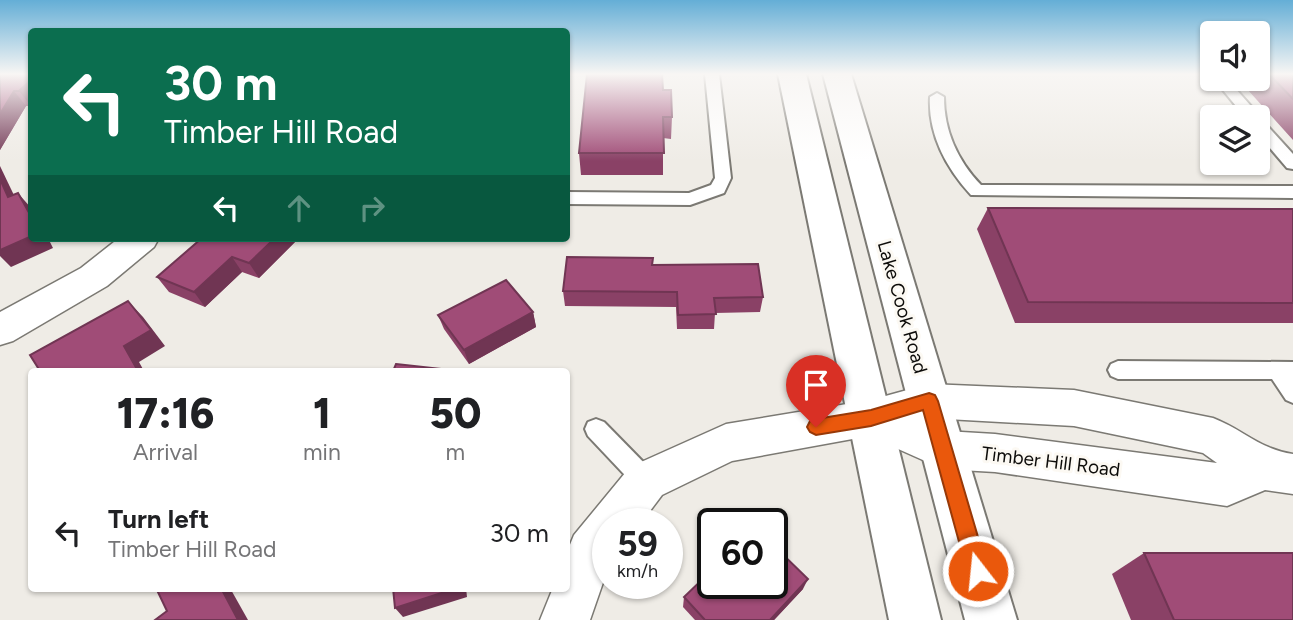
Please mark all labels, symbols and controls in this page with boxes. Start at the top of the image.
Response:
map controls [1200,21,1270,175]
button: sound [1200,21,1270,91]
text: 30 m [164,53,277,112]
icon: left [49,56,140,147]
button: layers [1200,105,1270,175]
text: Timber Hill Road [164,113,398,151]
icon: left [207,189,245,227]
icon: ahead [280,189,318,227]
icon: right [353,189,391,227]
street label: Lake Cook Road [873,238,932,376]
pin [786,355,846,427]
icon: arrive [797,366,835,404]
text: 17:16 [117,388,214,439]
text: 1 [313,388,331,439]
text: 50 [429,388,481,439]
text: Arrival [133,438,198,466]
text: min [303,438,341,466]
text: m [446,438,465,466]
street label: Timber Hill Road [980,442,1121,481]
text: Turn left [108,503,209,535]
speed limit sign: 60 [697,508,788,599]
icon: left [49,514,87,552]
text: 30 m [490,517,549,549]
text: 59 [617,523,658,565]
position arrow [941,534,1015,608]
text: Timber Hill Road [108,535,276,563]
text: km/h [617,560,658,582]

